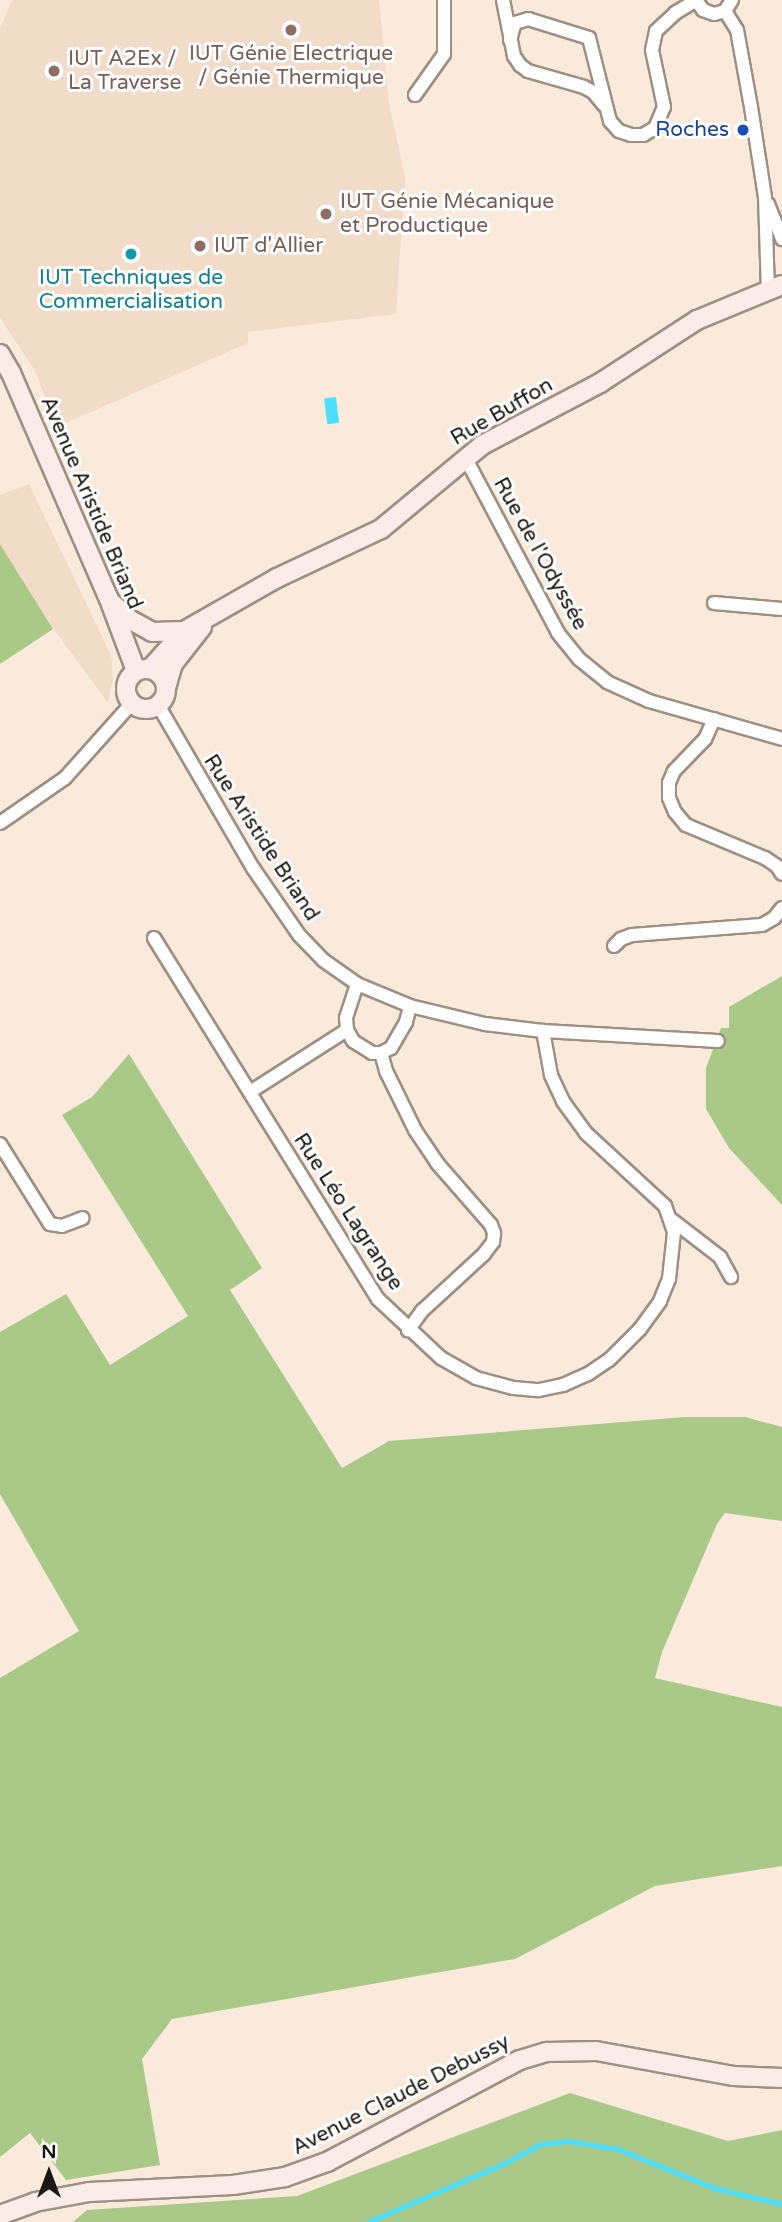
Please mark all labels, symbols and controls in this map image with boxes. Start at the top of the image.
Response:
marker: IUT Génie Electrique / Génie Thermique [283,22,299,38]
place label: IUT Génie Electrique / Génie Thermique [189,41,393,91]
place label: IUT A2Ex / La Traverse [68,46,181,96]
marker: IUT A2Ex / La Traverse [46,63,62,79]
place label: Roches [655,117,729,143]
marker: Roches [735,122,751,138]
place label: IUT Génie Mécanique et Productique [340,189,554,239]
marker: IUT Génie Mécanique et Productique [318,206,334,222]
place label: IUT d'Allier [214,233,323,259]
marker: IUT d'Allier [192,238,208,254]
marker: IUT Techniques de Commercialisation [123,246,139,262]
place label: IUT Techniques de Commercialisation [39,265,223,315]
street label: Rue Buffon [447,373,557,451]
street label: Avenue Aristide Briand [35,393,147,613]
street label: Rue de l'Odyssée [488,473,592,635]
street label: Rue Aristide Briand [198,750,324,926]
street label: Rue Léo Lagrange [288,1129,408,1295]
street label: Avenue Claude Debussy [288,2029,514,2161]
north arrow [14,2138,84,2208]
text: N [41,2141,57,2163]

